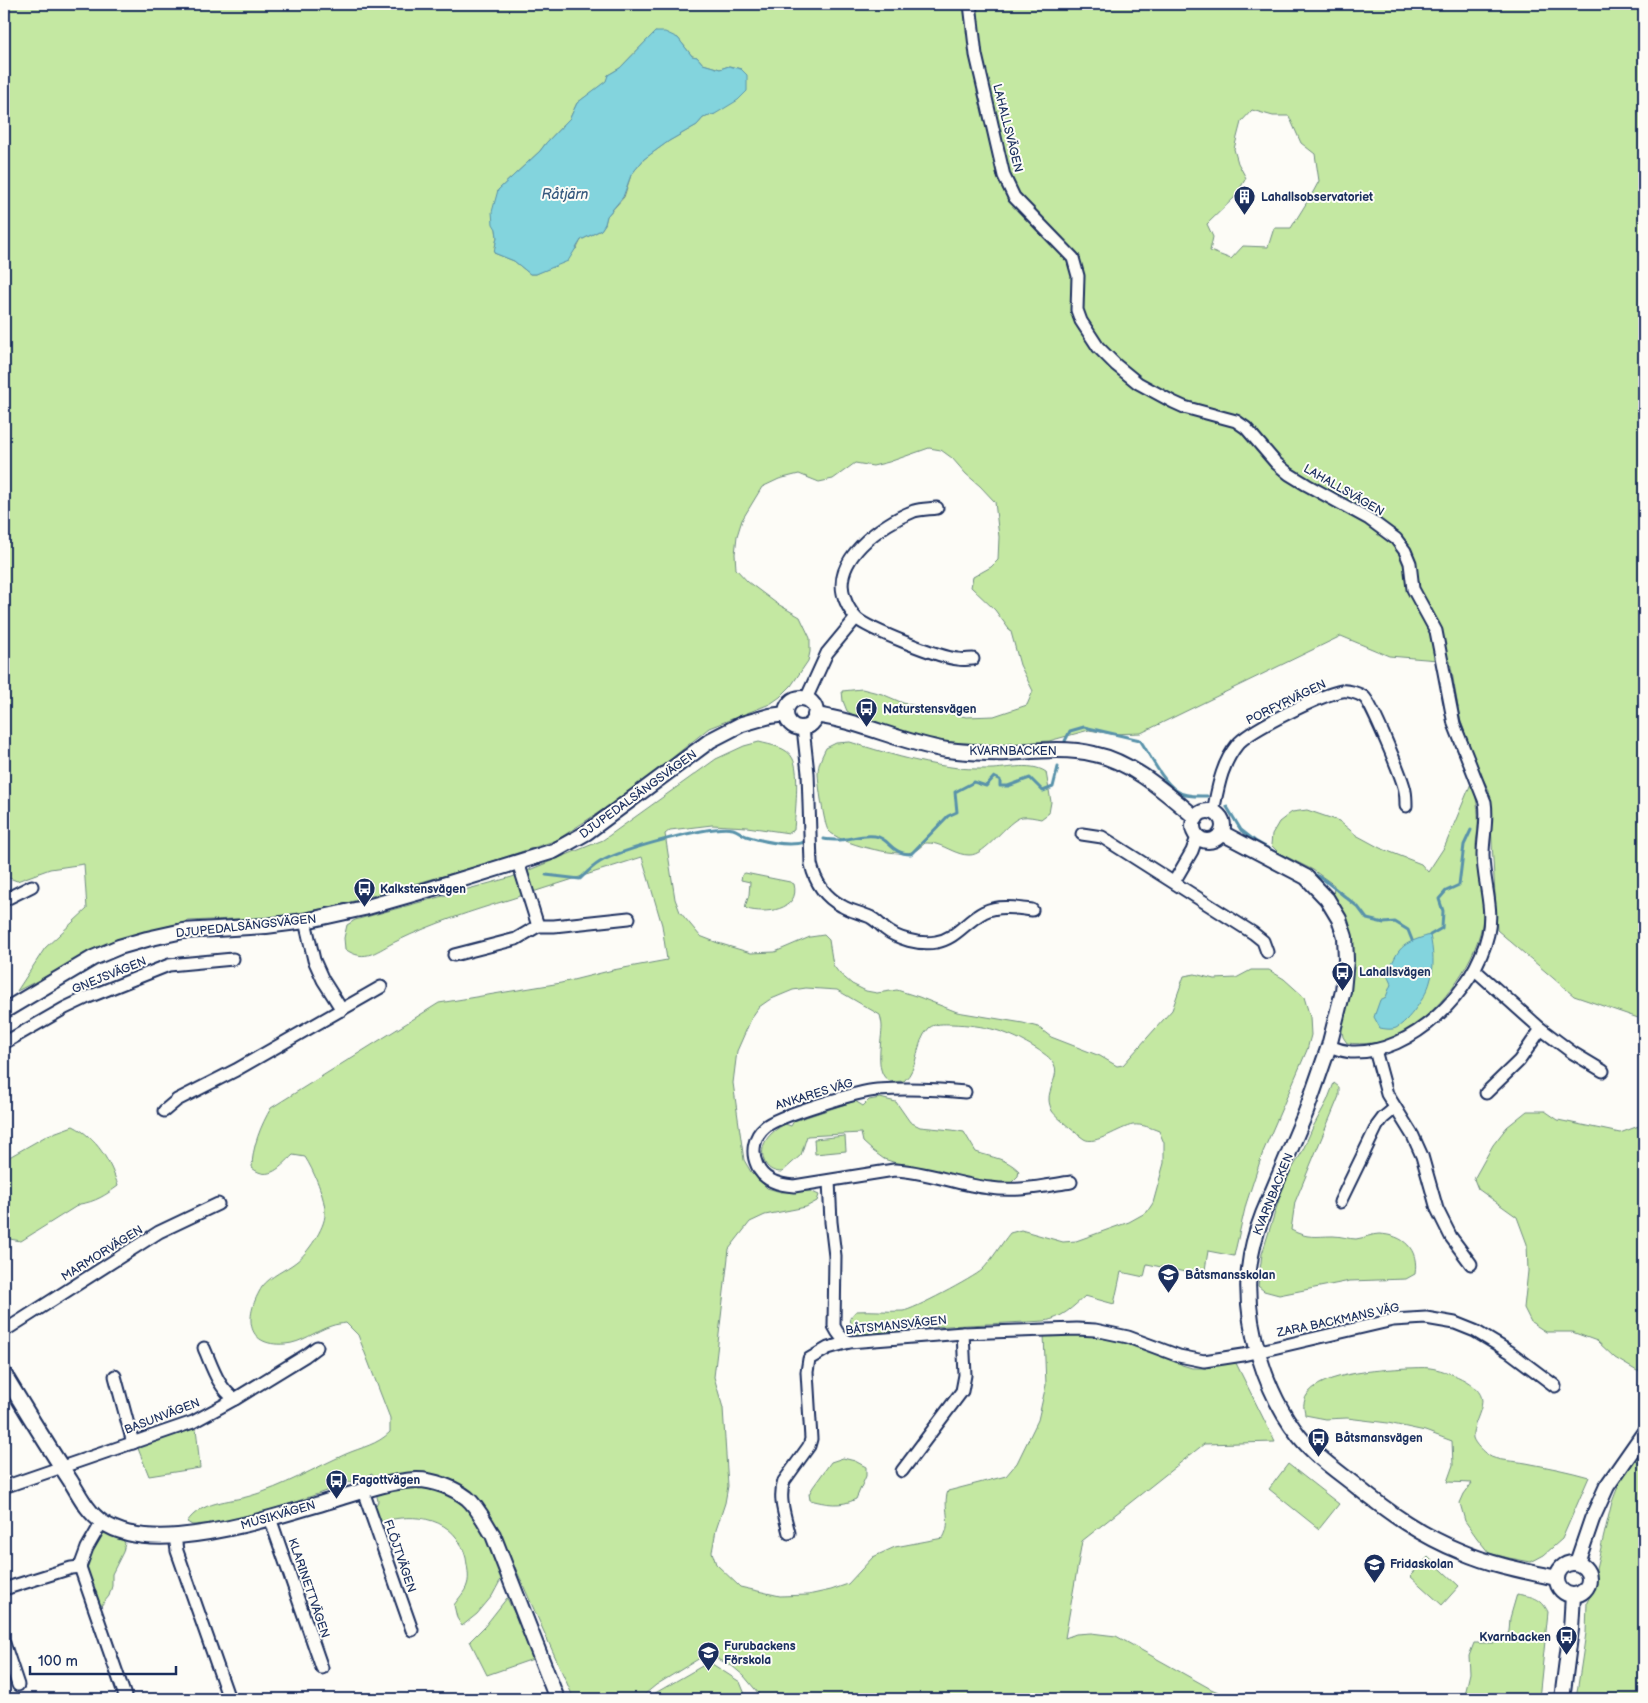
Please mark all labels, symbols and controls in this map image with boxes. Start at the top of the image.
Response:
street label: LAHALLSVÄGEN [989,82,1027,174]
building icon: Lahallsobservatoriet [1233,185,1257,216]
water label: Råtjärn [542,186,589,203]
place label: Lahallsobservatoriet [1261,190,1373,205]
street label: LAHALLSVÄGEN [1301,460,1387,520]
street label: PORFYRVÄGEN [1243,676,1329,728]
bus stop icon: Naturstensvägen [855,697,879,728]
place label: Naturstensvägen [883,702,977,717]
street label: KVARNBACKEN [969,744,1057,759]
street label: DJUPEDALSÄNGSVÄGEN [576,746,700,842]
bus stop icon: Kalkstensvägen [352,877,376,908]
place label: Kalkstensvägen [380,882,466,897]
street label: DJUPEDALSÄNGSVÄGEN [175,911,317,941]
street label: GNEJSVÄGEN [69,953,149,997]
bus stop icon: Lahallsvägen [1331,960,1355,991]
place label: Lahallsvägen [1359,965,1431,980]
street label: ANKARES VÄG [773,1075,855,1113]
street label: KVARNBACKEN [1250,1151,1297,1238]
street label: MARMORVÄGEN [58,1221,146,1285]
school or university icon: Båtsmansskolan [1157,1263,1181,1294]
place label: Båtsmansskolan [1185,1268,1276,1283]
street label: ZARA BACKMANS VÄG [1274,1299,1401,1341]
street label: BÅTSMANSVÄGEN [844,1312,948,1338]
street label: BASUNVÄGEN [122,1394,202,1438]
bus stop icon: Båtsmansvägen [1307,1426,1331,1457]
place label: Båtsmansvägen [1335,1431,1423,1446]
bus stop icon: Fagottvägen [324,1468,348,1499]
place label: Fagottvägen [352,1473,421,1488]
street label: MUSIKVÄGEN [239,1497,317,1533]
street label: FLÖJTVÄGEN [380,1517,420,1595]
street label: KLARINETTVÄGEN [284,1536,334,1640]
school or university icon: Fridaskolan [1362,1552,1386,1583]
place label: Fridaskolan [1390,1557,1454,1572]
bus stop icon: Kvarnbacken [1555,1625,1579,1656]
place label: Kvarnbacken [1479,1630,1551,1645]
place label: Furubackens Förskola [724,1639,796,1668]
school or university icon: Furubackens Förskola [696,1641,720,1672]
scale bar [30,1643,176,1675]
text: 100 m [38,1652,78,1671]

